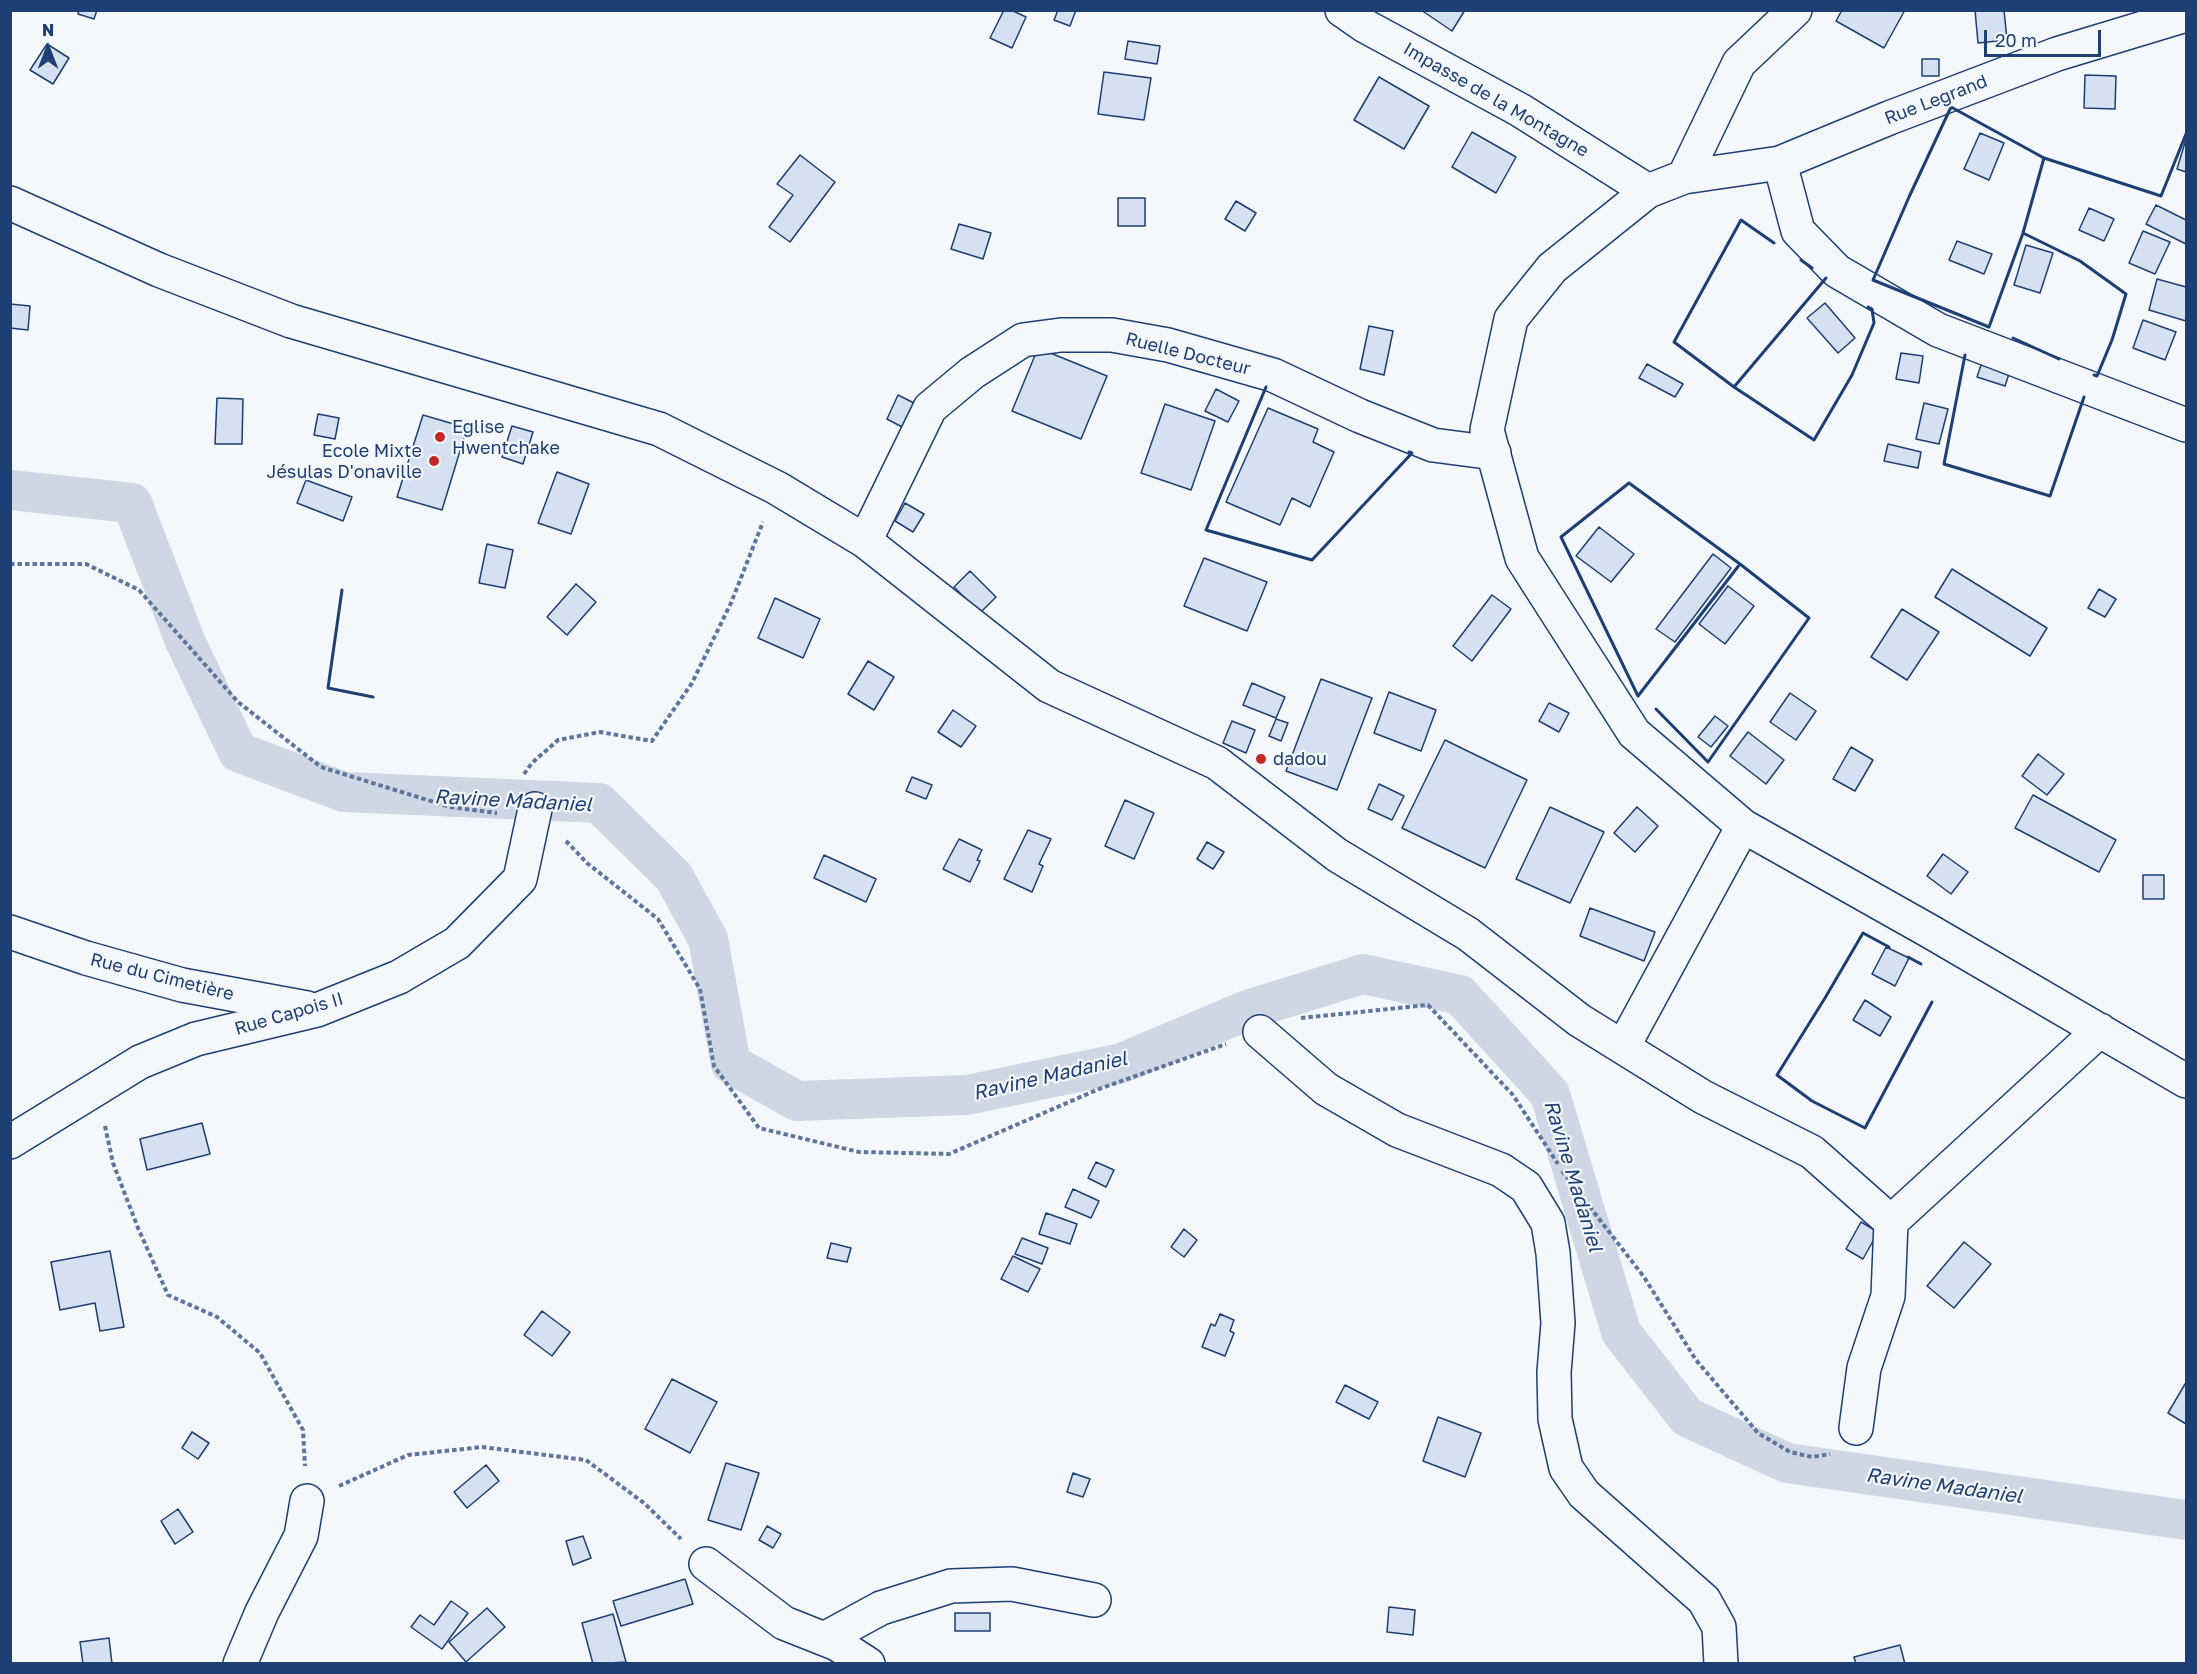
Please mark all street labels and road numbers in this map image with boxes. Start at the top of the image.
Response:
street label: Impasse de la Montagne [1399,38,1593,162]
street label: Rue Legrand [1882,70,1990,130]
street label: Ruelle Docteur [1123,328,1253,380]
street label: Rue du Cimetière [88,949,236,1005]
street label: Rue Capois II [232,988,346,1040]

